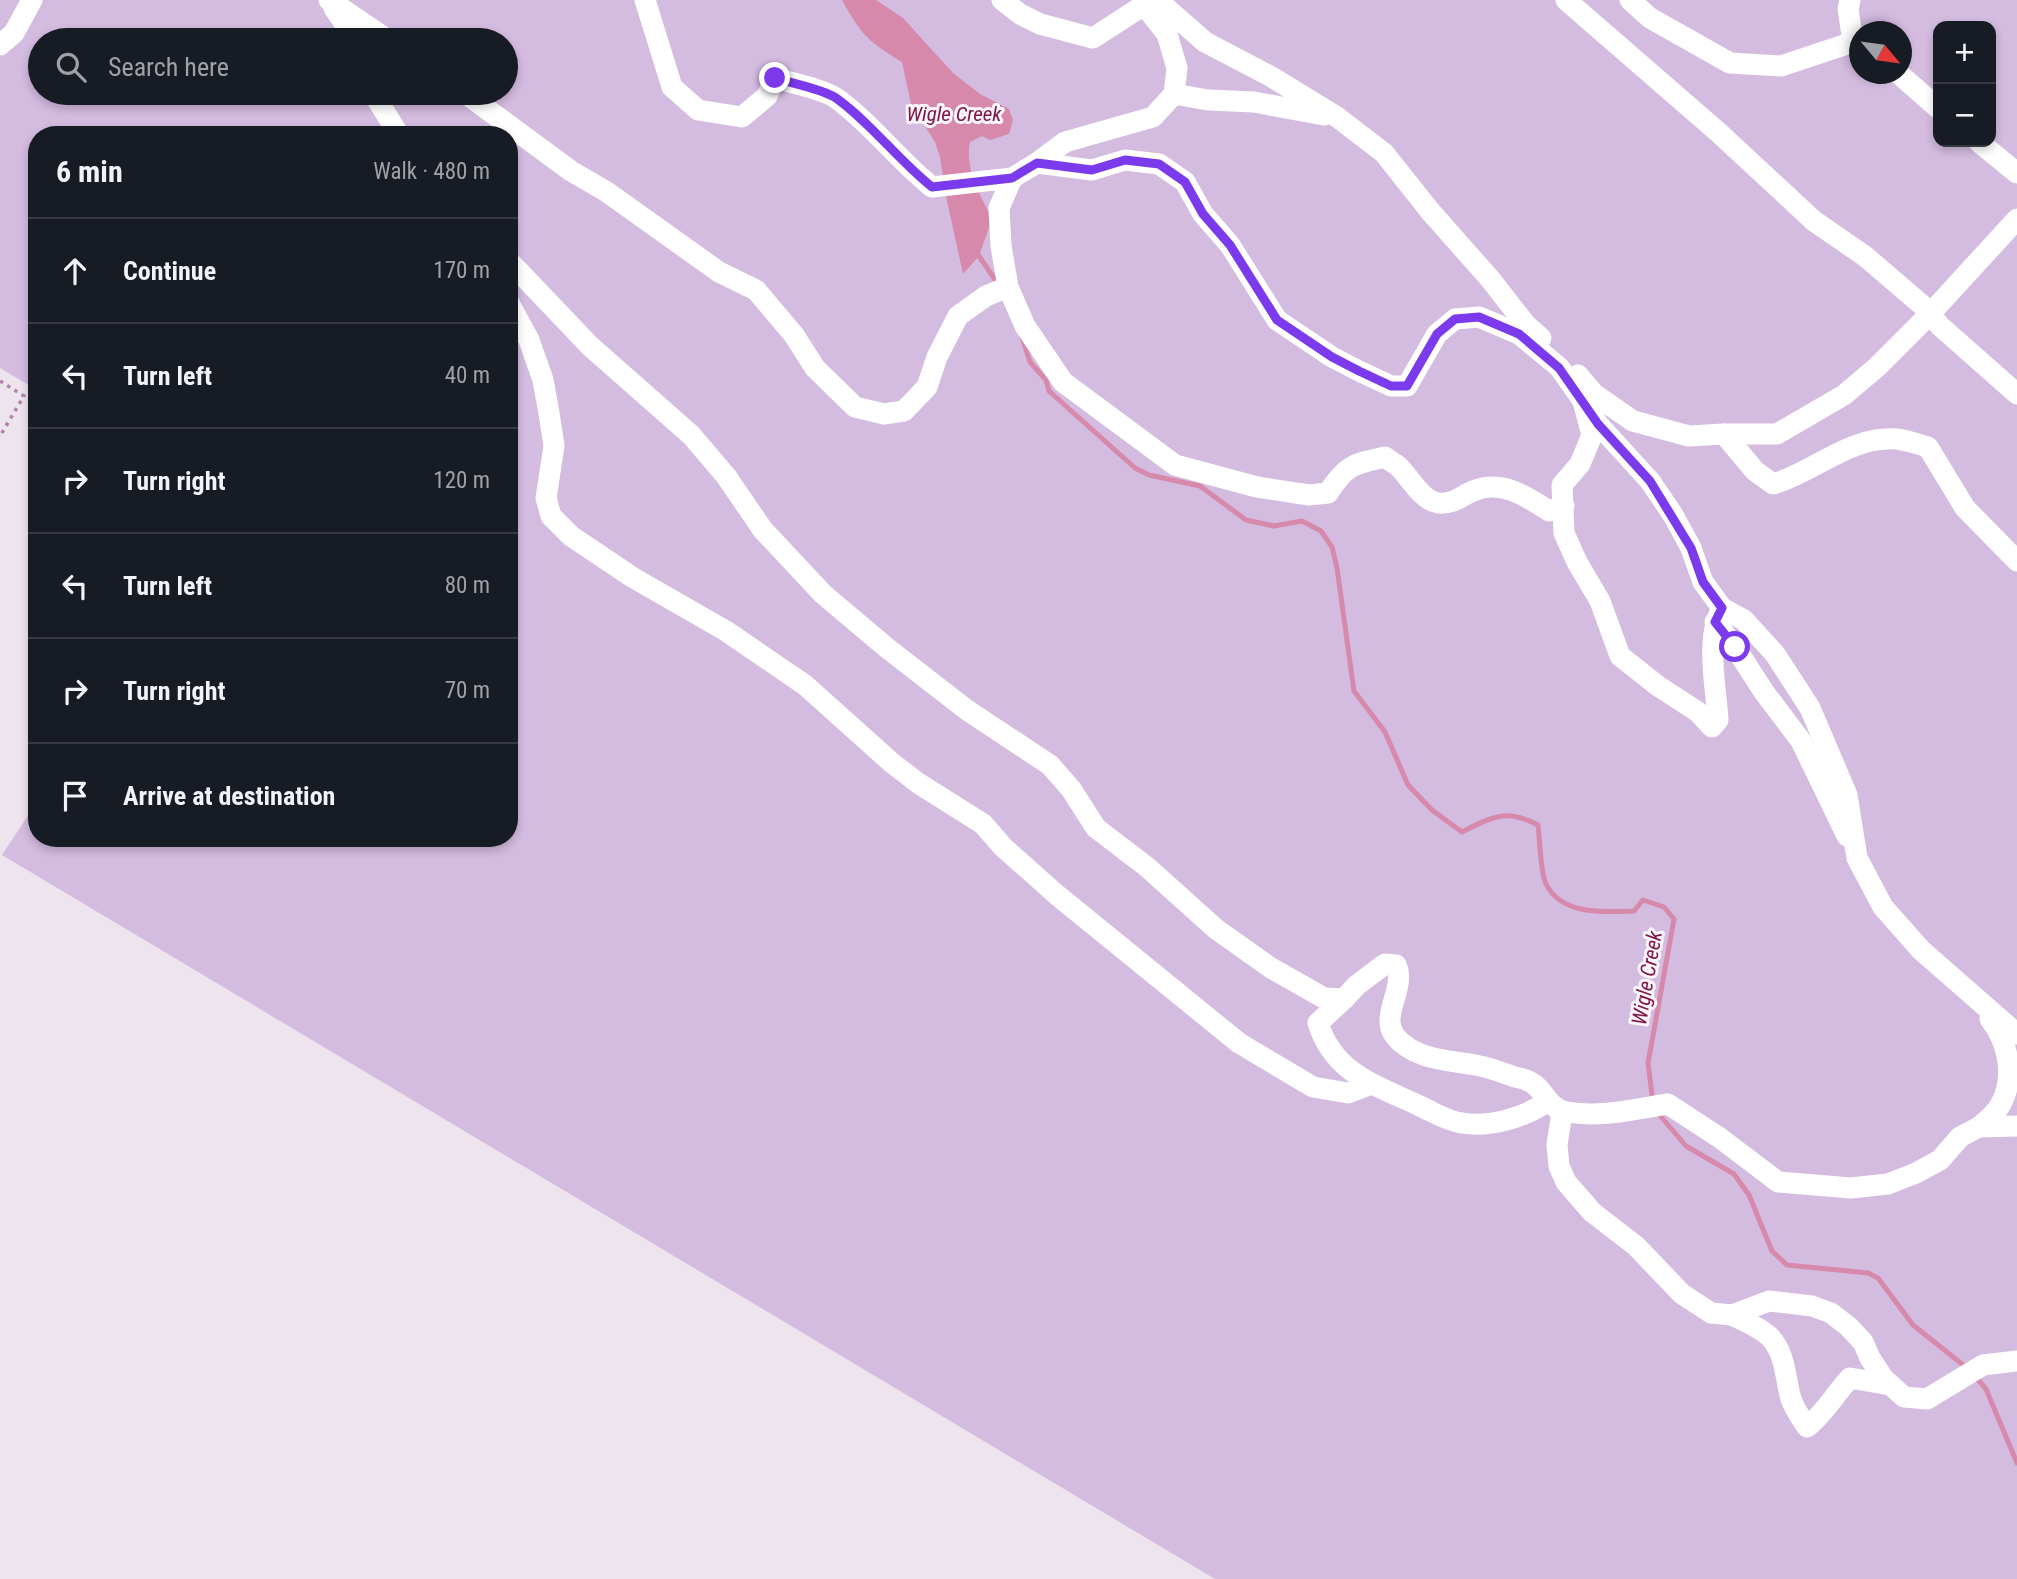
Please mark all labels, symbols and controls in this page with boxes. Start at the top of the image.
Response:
north arrow [1849,21,1912,84]
map controls [1933,21,1996,147]
button: + [1933,21,1996,84]
search box [28,28,518,105]
icon: search [52,48,90,86]
text: Search here [108,52,229,82]
route end [759,62,790,93]
button: − [1933,84,1996,147]
water label: Wigle Creek [906,102,1002,126]
text: 6 min [56,154,123,189]
text: Walk · 480 m [373,158,490,185]
icon: ahead [56,252,94,290]
text: Continue [123,256,216,286]
text: 170 m [433,257,490,284]
icon: left [56,357,94,395]
text: Turn left [123,361,212,391]
text: 40 m [445,362,490,389]
icon: right [56,462,94,500]
text: Turn right [123,466,225,496]
text: 120 m [433,467,490,494]
icon: left [56,567,94,605]
text: Turn left [123,571,212,601]
text: 80 m [445,572,490,599]
route start [1719,631,1750,662]
icon: right [56,672,94,710]
text: Turn right [123,676,225,706]
text: 70 m [445,677,490,704]
icon: arrive [56,777,94,815]
text: Arrive at destination [123,781,335,811]
water label: Wigle Creek [1627,928,1667,1027]

